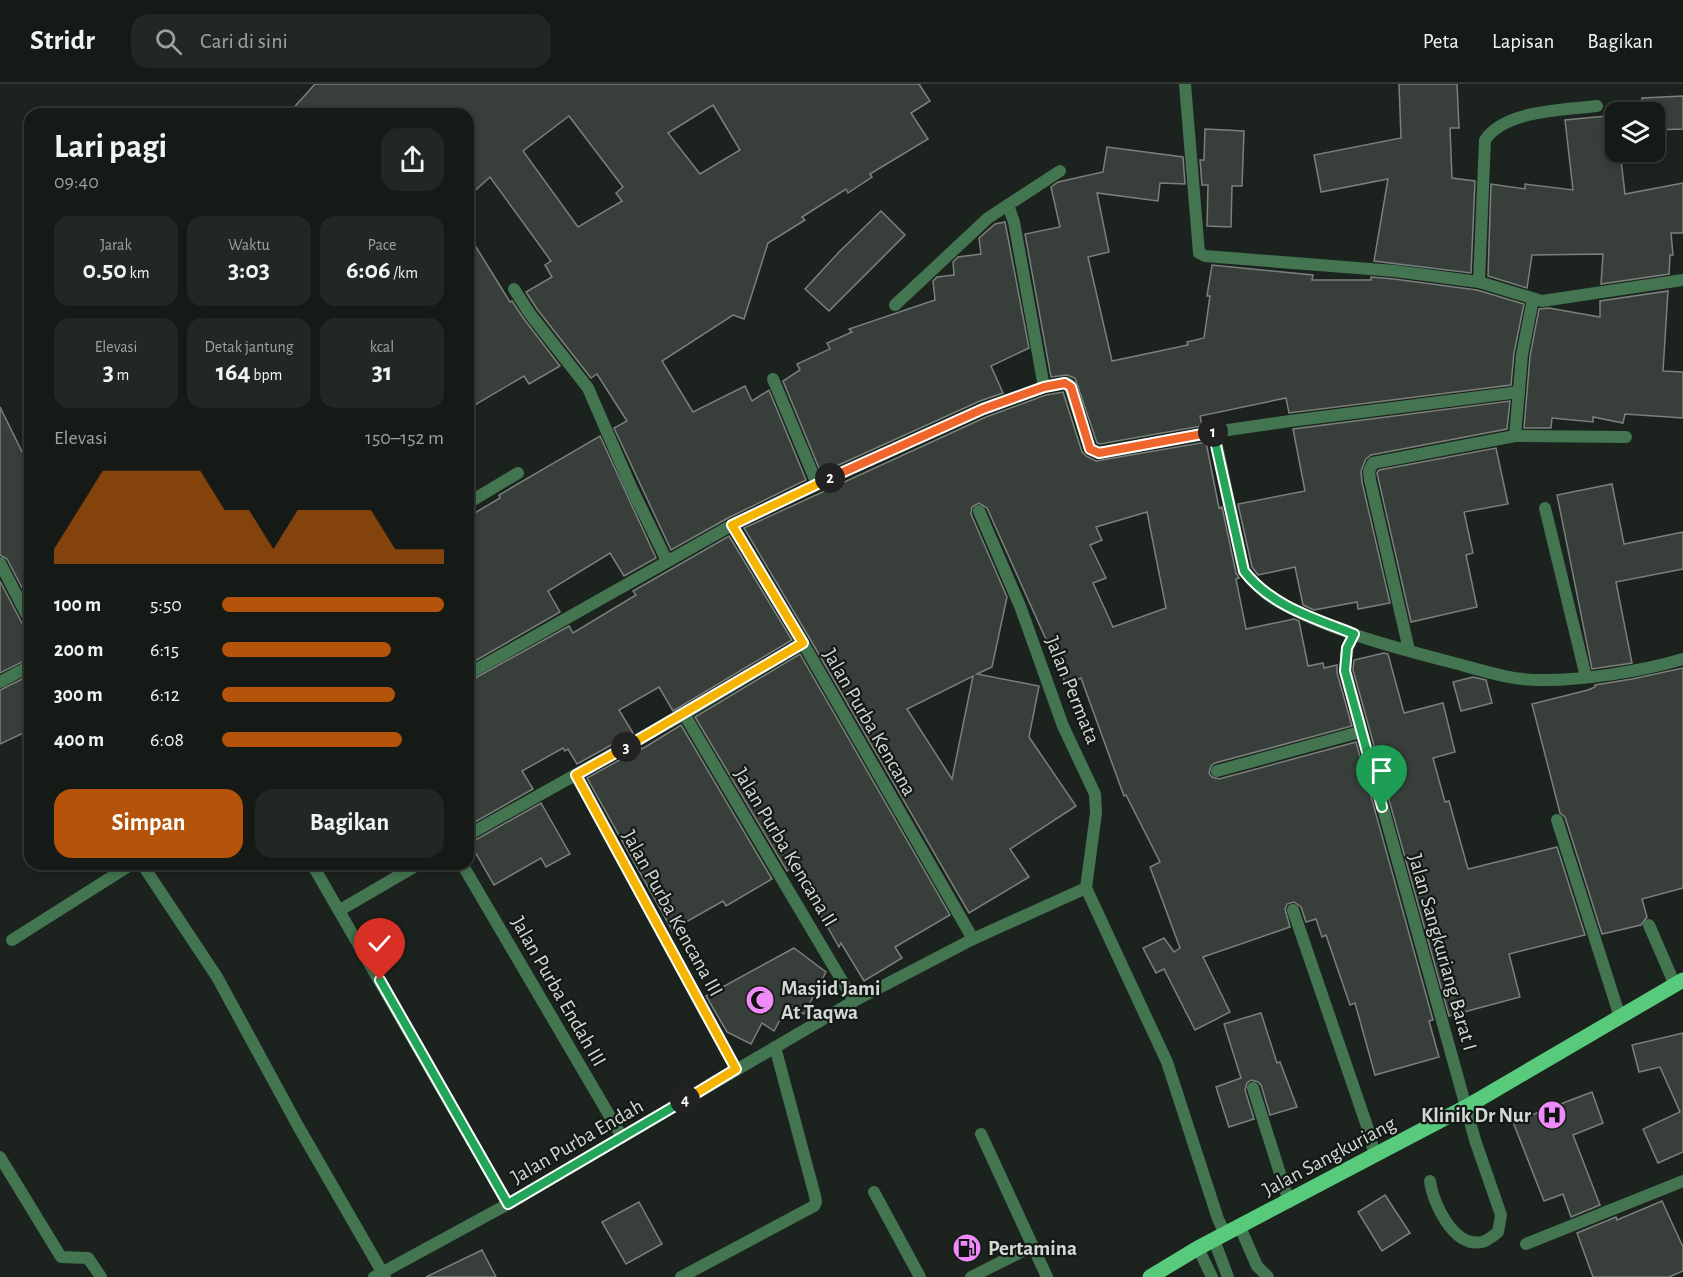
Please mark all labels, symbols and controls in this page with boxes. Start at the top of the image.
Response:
search box [131,14,551,68]
icon: search [152,25,185,58]
text: Stridr [30,27,95,55]
text: Cari di sini [200,30,288,52]
text: Peta [1423,31,1459,52]
text: Lapisan [1492,31,1554,52]
text: Bagikan [1587,31,1653,52]
map controls [1605,102,1665,162]
button: layers [1605,102,1665,162]
button: share [381,128,444,191]
text: Lari pagi [54,131,167,164]
text: 09:40 [54,172,99,192]
text: Jarak [100,237,132,253]
text: Waktu [228,237,270,253]
text: Pace [368,237,396,253]
text: 0.50 [82,257,127,283]
text: 3:03 [228,257,270,283]
text: 6:06 [346,257,391,283]
text: km [127,265,150,281]
text: /km [391,265,418,281]
text: Elevasi [95,339,137,355]
text: Detak jantung [204,339,294,355]
text: kcal [370,339,394,355]
text: 3 [103,359,114,385]
text: 164 [216,359,251,385]
text: 31 [372,359,392,385]
text: m [114,367,129,383]
text: bpm [251,367,282,383]
pin: 1 [1198,417,1228,447]
text: 1 [1210,424,1216,440]
text: Elevasi [54,428,107,448]
text: 150–152 m [365,428,444,448]
pin: 2 [815,463,845,493]
text: 2 [826,470,834,486]
text: 100 m [54,595,101,615]
text: 5:50 [150,595,182,615]
street label: Jalan Permata [1041,633,1104,747]
text: 200 m [54,640,103,660]
text: 6:15 [150,640,179,660]
street label: Jalan Purba Kencana [819,645,920,800]
text: 300 m [54,685,103,705]
text: 6:12 [150,685,180,705]
text: 400 m [54,730,104,750]
text: 6:08 [150,730,184,750]
pin: 3 [611,732,641,762]
text: 3 [623,739,629,755]
pin [1356,745,1407,807]
icon: arrive [1365,754,1398,787]
street label: Jalan Purba Kencana II [730,764,841,930]
button: Simpan [54,789,243,858]
button: Bagikan [255,789,444,858]
street label: Jalan Purba Kencana III [618,827,727,1000]
street label: Jalan Sangkuriang Barat I [1404,851,1481,1053]
street label: Jalan Purba Endah III [507,913,610,1070]
pin [354,918,405,980]
icon: check [363,927,396,960]
place label: Masjid Jami At Taqwa [781,978,880,1023]
mosque icon: Masjid Jami At Taqwa [744,984,776,1016]
pin: 4 [670,1085,700,1115]
text: 4 [681,1092,689,1108]
street label: Jalan Purba Endah [508,1095,647,1188]
hospital icon: Klinik Dr Nur [1536,1099,1568,1131]
place label: Klinik Dr Nur [1421,1105,1532,1126]
street label: Jalan Sangkuriang [1259,1112,1400,1200]
fuel station icon: Pertamina [951,1232,983,1264]
place label: Pertamina [988,1238,1077,1259]

